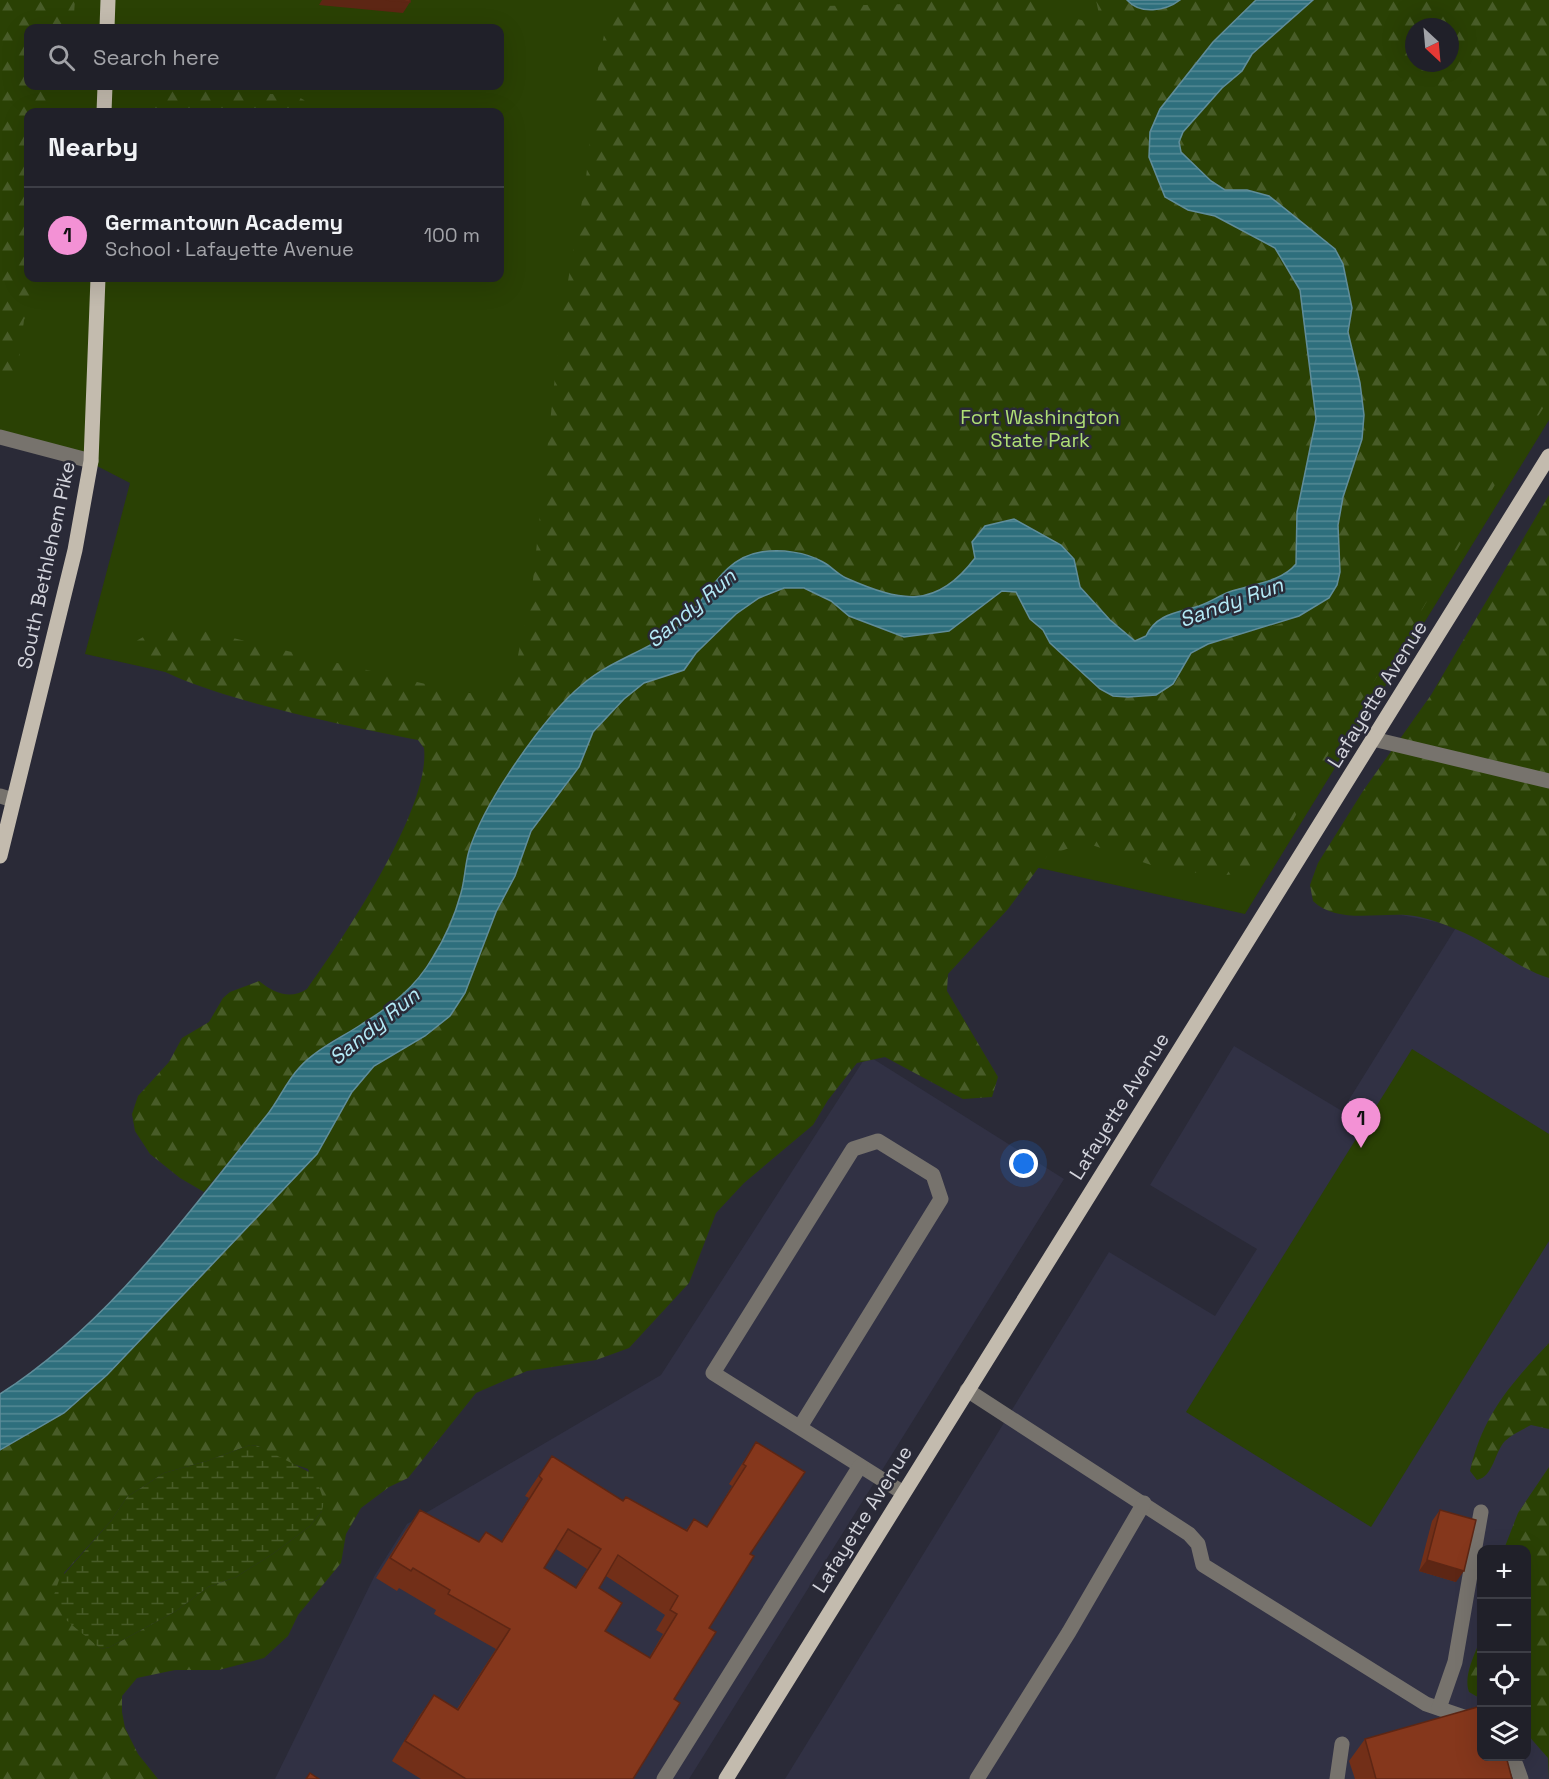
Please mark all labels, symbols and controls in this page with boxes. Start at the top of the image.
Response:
north arrow [1405,18,1459,72]
search box [24,24,504,90]
icon: search [45,41,78,74]
text: Search here [93,43,220,71]
text: Nearby [48,130,138,164]
text: Germantown Academy [105,208,343,236]
text: 1 [63,222,72,248]
text: 100 m [424,222,480,248]
text: School · Lafayette Avenue [105,236,354,262]
park label: Fort Washington State Park [960,404,1120,453]
street label: South Bethlehem Pike [11,459,81,671]
water label: Sandy Run [641,562,742,653]
water label: Sandy Run [1175,570,1288,633]
street label: Lafayette Avenue [1321,616,1433,772]
water label: Sandy Run [323,981,426,1071]
street label: Lafayette Avenue [1063,1028,1175,1184]
pin: 1 [1342,1098,1380,1148]
your location [1009,1149,1038,1178]
street label: Lafayette Avenue [806,1441,918,1597]
map controls [1477,1545,1531,1761]
button: + [1477,1545,1531,1599]
button: − [1477,1599,1531,1653]
button: locate [1477,1653,1531,1707]
button: layers [1477,1707,1531,1761]

